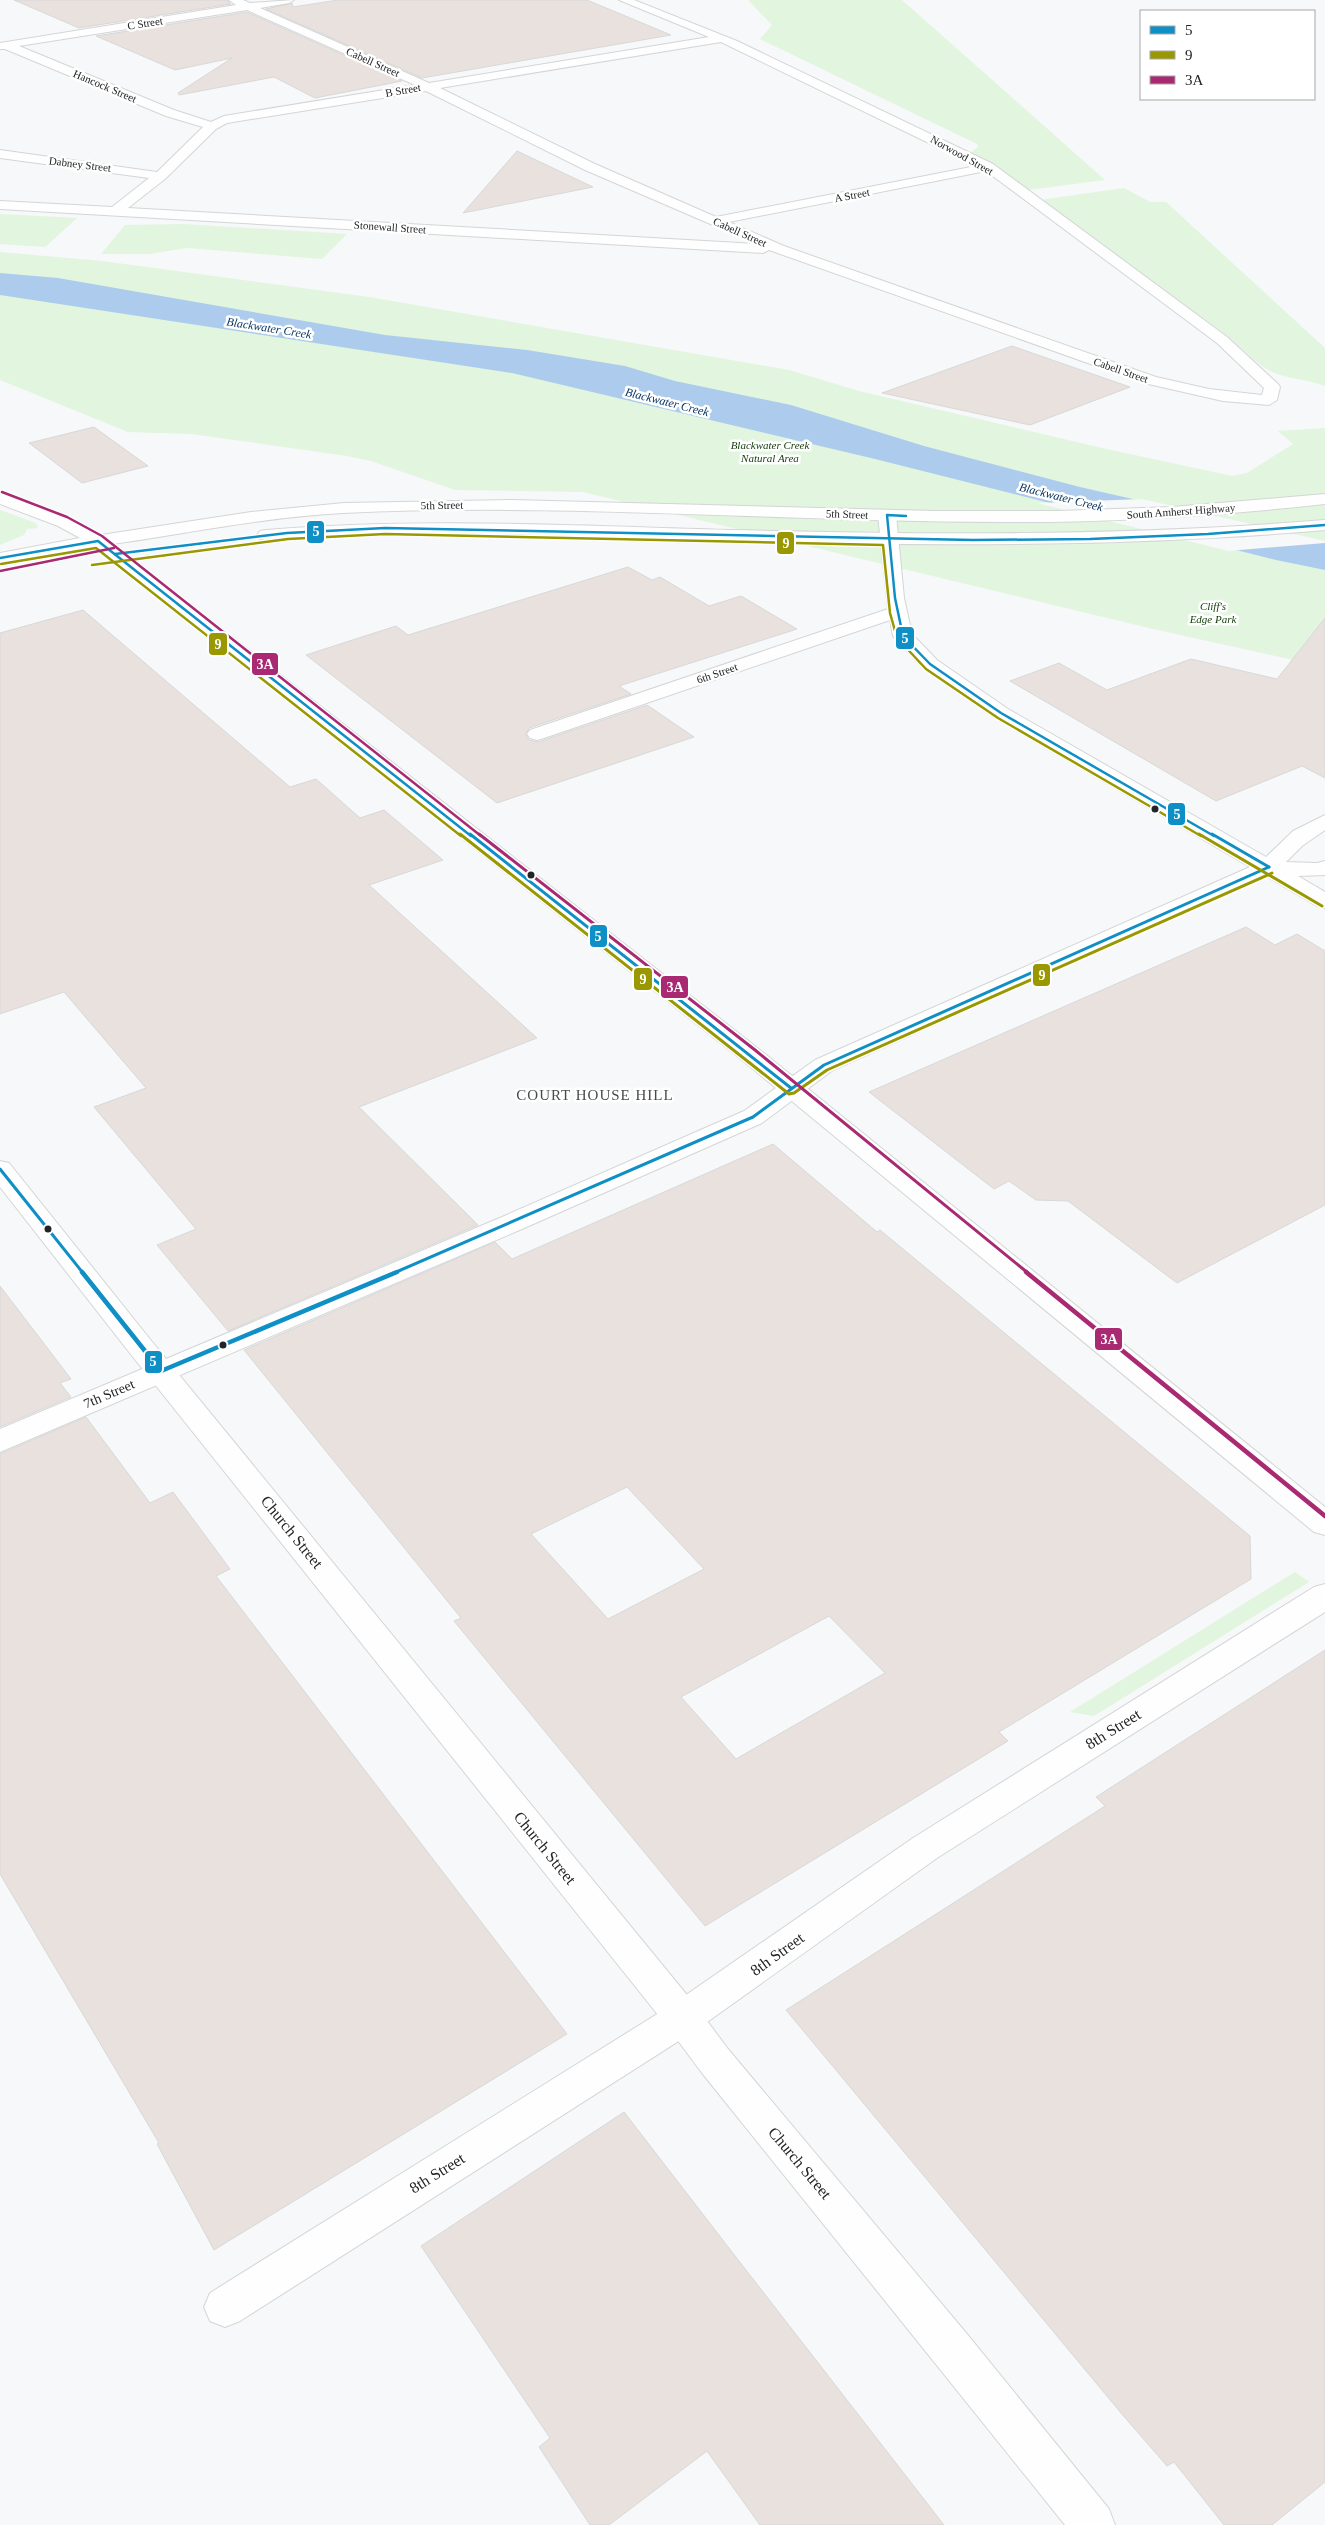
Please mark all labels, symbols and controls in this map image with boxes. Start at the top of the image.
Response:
legend [1140,10,1315,100]
street label: C Street [126,14,164,32]
text: 5 [1185,22,1193,38]
street label: Cabell Street [344,45,402,79]
text: 9 [1185,47,1193,63]
street label: Hancock Street [72,67,138,105]
text: 3A [1185,72,1204,88]
street label: B Street [384,81,422,99]
street label: Norwood Street [928,133,996,177]
street label: Dabney Street [48,154,112,174]
street label: A Street [833,186,871,204]
street label: Cabell Street [711,215,769,249]
street label: Stonewall Street [353,218,427,236]
water label: Blackwater Creek [226,314,313,342]
street label: Cabell Street [1092,355,1150,385]
water label: Blackwater Creek [624,385,711,419]
park label: Blackwater Creek Natural Area [731,439,810,464]
water label: Blackwater Creek [1018,480,1105,514]
street label: 5th Street [421,499,463,511]
street label: South Amherst Highway [1126,501,1236,521]
street label: 5th Street [826,507,868,521]
line badge: 5 [306,520,325,544]
text: 5 [313,524,320,539]
line badge: 9 [776,531,795,555]
text: 9 [783,536,790,551]
park label: Cliff's Edge Park [1189,600,1237,625]
line badge: 5 [895,626,915,650]
text: 5 [902,631,909,646]
line badge: 9 [208,632,228,656]
text: 9 [215,637,222,652]
line badge: 3A [251,652,279,676]
text: 3A [256,657,274,672]
street label: 6th Street [695,660,739,686]
line badge: 5 [1167,802,1186,826]
unlabelled marker [1150,804,1160,814]
text: 5 [1174,807,1181,822]
unlabelled marker [526,870,536,880]
line badge: 5 [589,924,608,948]
text: 5 [595,929,602,944]
line badge: 9 [1032,963,1051,987]
line badge: 9 [633,967,653,991]
text: 9 [1039,968,1046,983]
text: 9 [640,972,647,987]
line badge: 3A [660,975,689,999]
text: 3A [666,980,684,995]
district label: COURT HOUSE HILL [516,1087,674,1103]
unlabelled marker [43,1224,53,1234]
line badge: 3A [1094,1327,1123,1351]
text: 3A [1100,1332,1118,1347]
unlabelled marker [218,1340,228,1350]
line badge: 5 [144,1350,163,1374]
text: 5 [150,1354,157,1369]
street label: 7th Street [81,1376,137,1411]
street label: Church Street [258,1492,327,1572]
street label: 8th Street [1082,1705,1144,1753]
street label: Church Street [511,1808,580,1888]
street label: 8th Street [747,1929,807,1979]
street label: Church Street [765,2124,835,2203]
street label: 8th Street [406,2149,468,2197]

